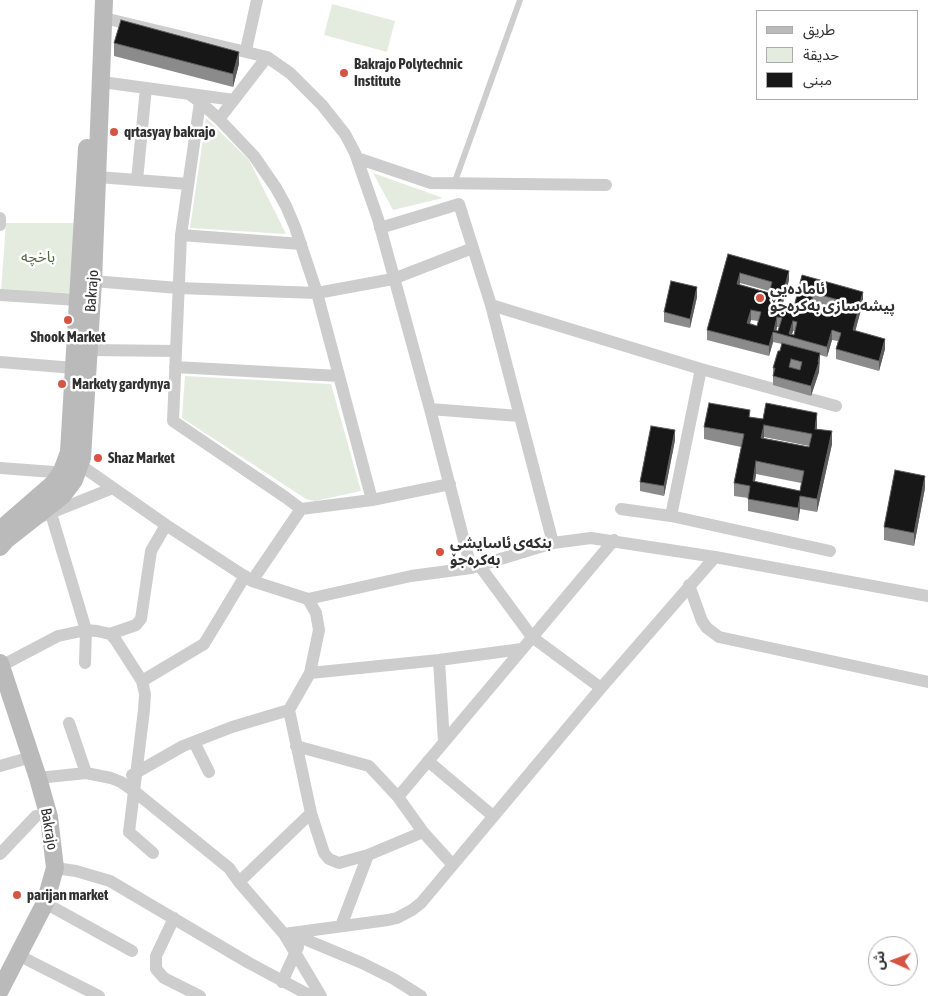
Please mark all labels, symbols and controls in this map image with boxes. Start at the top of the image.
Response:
legend [756,10,918,100]
text: طريق [803,21,835,38]
text: حديقة [803,46,839,63]
place label: Bakrajo Polytechnic Institute [354,55,463,90]
marker: Bakrajo Polytechnic Institute [338,67,350,79]
text: مبنى [803,71,832,88]
place label: qrtasyay bakrajo [124,123,215,141]
marker: qrtasyay bakrajo [108,126,120,138]
park label: باخچە [21,248,55,266]
street label: Bakrajo [82,269,102,313]
place label: ئامادەیی پیشەسازی بەکرەجۆ [770,280,895,315]
marker: ئامادەیی پیشەسازی بەکرەجۆ [754,292,766,304]
marker: Shook Market [62,314,74,326]
place label: Shook Market [30,328,106,346]
place label: Markety gardynya [72,375,170,393]
marker: Markety gardynya [56,378,68,390]
place label: Shaz Market [108,449,175,467]
marker: Shaz Market [92,452,104,464]
place label: بنکەی ئاسایشی بەکرەجۆ [450,534,552,569]
marker: بنکەی ئاسایشی بەکرەجۆ [434,546,446,558]
street label: Bakrajo [36,807,62,851]
place label: parijan market [27,886,108,904]
marker: parijan market [11,889,23,901]
north arrow [868,936,918,986]
text: ش [871,951,887,970]

